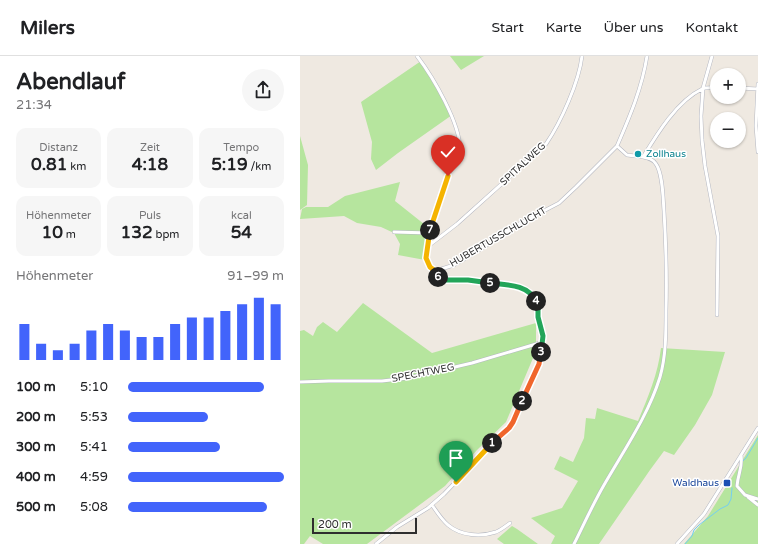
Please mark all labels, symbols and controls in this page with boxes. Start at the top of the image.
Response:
text: Milers [20,17,75,39]
text: Start [492,19,524,36]
text: Karte [546,19,582,36]
text: Über uns [604,19,664,36]
text: Kontakt [686,19,738,36]
map controls [710,68,746,148]
button: + [710,68,746,104]
text: Abendlauf [16,69,125,95]
button: share [242,69,284,111]
text: 21:34 [16,97,52,113]
button: − [710,112,746,148]
pin [431,135,465,176]
street label: SPITALWEG [498,140,548,188]
text: Distanz [39,141,78,154]
text: Zeit [140,141,160,154]
text: Tempo [223,141,259,154]
icon: check [437,141,459,163]
place label: Zollhaus [646,148,686,160]
marker: Zollhaus [633,149,643,159]
text: 0.81 [31,154,67,175]
text: 4:18 [132,154,168,175]
text: 5:19 [211,154,248,175]
text: km [67,160,86,173]
text: /km [248,160,271,173]
street label: HUBERTUSSCHLUCHT [447,204,549,270]
text: Höhenmeter [26,209,91,222]
text: Puls [139,209,161,222]
text: kcal [231,209,252,222]
pin: 7 [420,220,440,240]
text: 10 [42,222,63,243]
text: 132 [121,222,153,243]
text: 54 [231,222,252,243]
text: 7 [427,223,433,236]
text: m [63,228,76,241]
text: bpm [153,228,179,241]
pin: 6 [428,267,448,287]
text: Höhenmeter [16,268,93,284]
text: 91–99 m [227,268,284,284]
text: 6 [435,270,441,283]
pin: 5 [480,273,500,293]
text: 5 [487,276,493,289]
pin: 4 [526,291,546,311]
text: 4 [533,294,539,307]
pin: 3 [531,342,551,362]
text: 3 [538,345,544,358]
street label: SPECHTWEG [391,361,455,385]
text: 100 m [16,379,56,395]
text: 5:10 [80,379,108,395]
pin: 2 [512,391,532,411]
text: 2 [519,394,525,407]
text: 200 m [16,409,56,425]
text: 5:53 [80,409,108,425]
pin: 1 [482,433,502,453]
text: 1 [489,436,495,449]
text: 300 m [16,439,56,455]
text: 5:41 [80,439,108,455]
pin [439,441,473,482]
icon: arrive [445,447,467,469]
text: 400 m [16,469,56,485]
text: 4:59 [80,469,108,485]
place label: Waldhaus [672,477,719,489]
marker: Waldhaus [722,478,732,488]
text: 500 m [16,499,56,515]
text: 5:08 [80,499,108,515]
scale bar [312,516,417,535]
text: 200 m [318,518,352,531]

